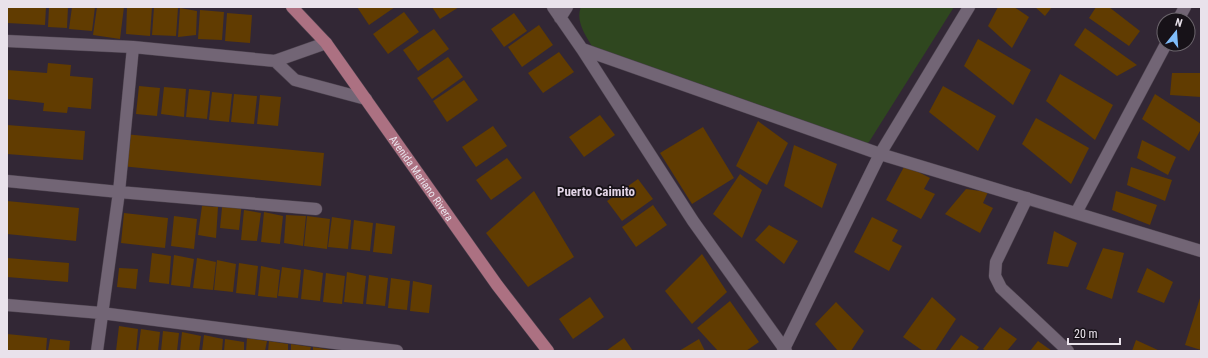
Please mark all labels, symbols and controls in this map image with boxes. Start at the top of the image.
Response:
north arrow [1156,12,1196,52]
text: N [1174,16,1184,30]
street label: Avenida Mariano Rivera [386,133,456,224]
district label: Puerto Caimito [557,184,635,199]
scale bar [1068,320,1120,346]
text: 20 m [1074,327,1098,341]

